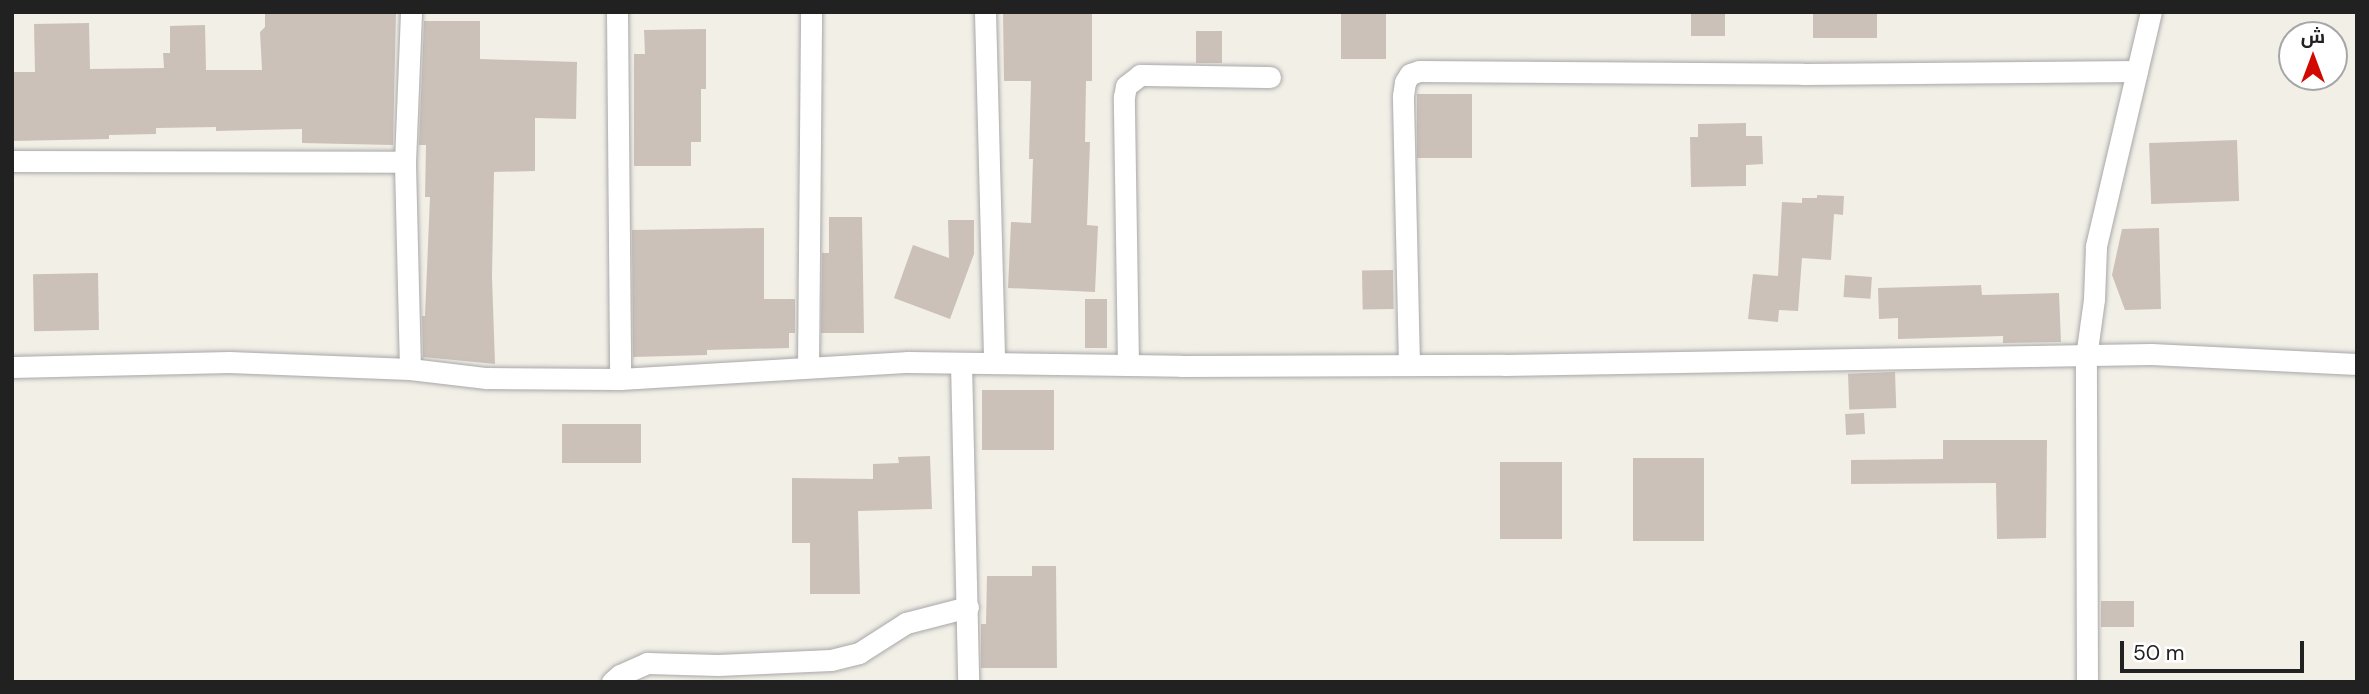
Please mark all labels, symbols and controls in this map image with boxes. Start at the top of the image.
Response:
north arrow [2278,21,2348,91]
text: ش [2301,24,2325,49]
scale bar [2124,628,2308,672]
text: 50 m [2133,639,2184,667]

